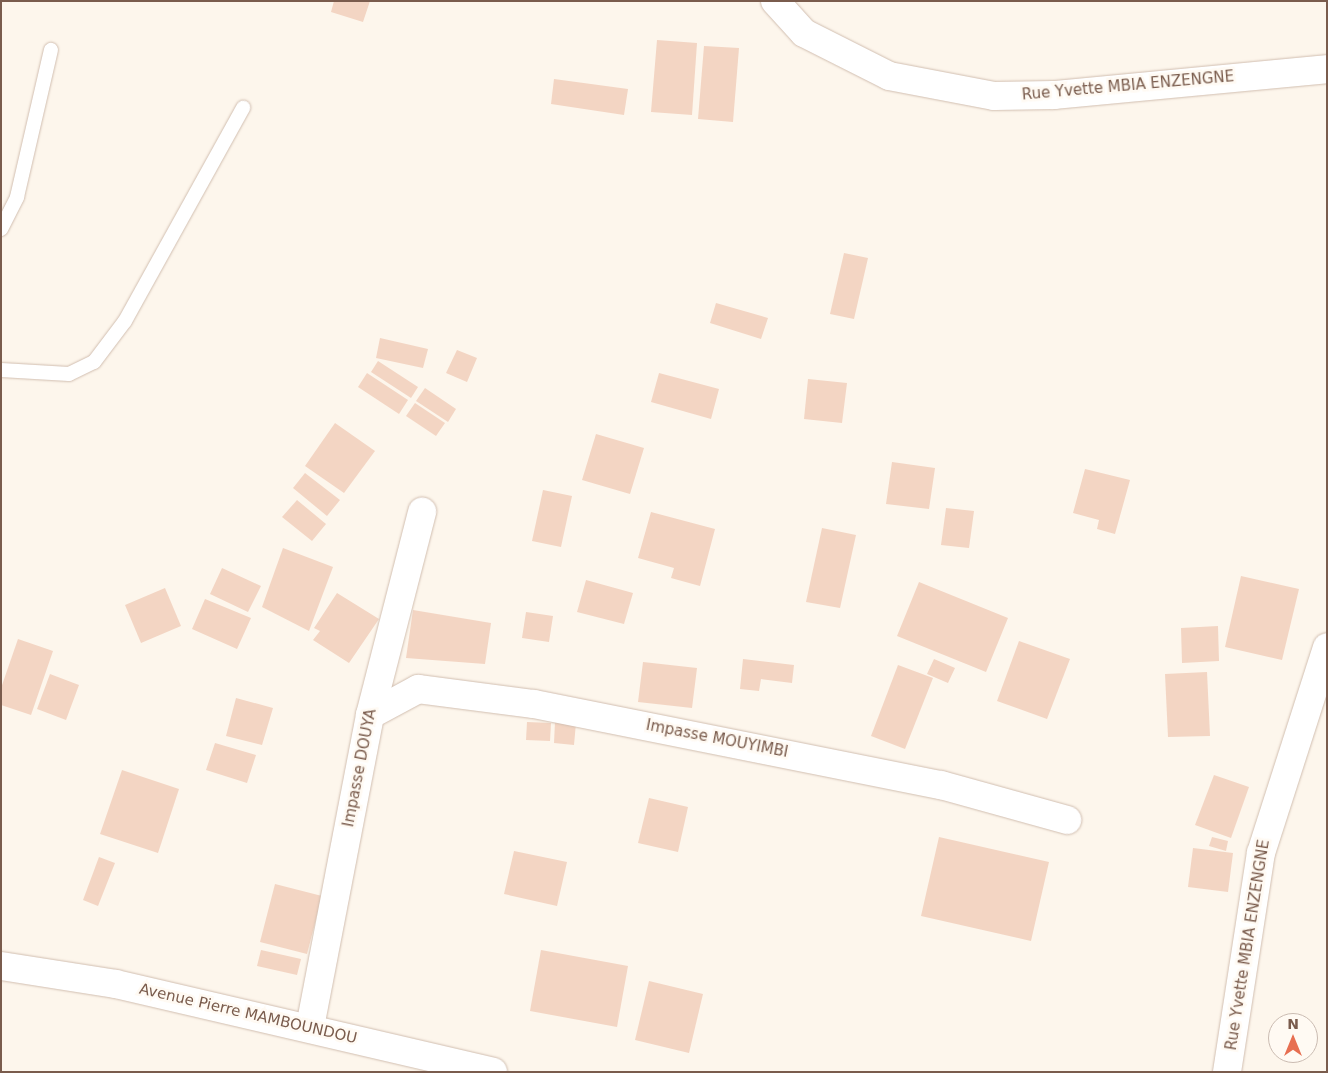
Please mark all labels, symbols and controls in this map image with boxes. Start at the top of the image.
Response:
street label: Rue Yvette MBIA ENZENGNE [1021,68,1235,104]
street label: Impasse DOUYA [340,707,380,829]
street label: Impasse MOUYIMBI [644,716,790,762]
street label: Rue Yvette MBIA ENZENGNE [1222,838,1274,1052]
street label: Avenue Pierre MAMBOUNDOU [137,980,359,1048]
north arrow [1268,1013,1318,1063]
text: N [1287,1016,1299,1032]

